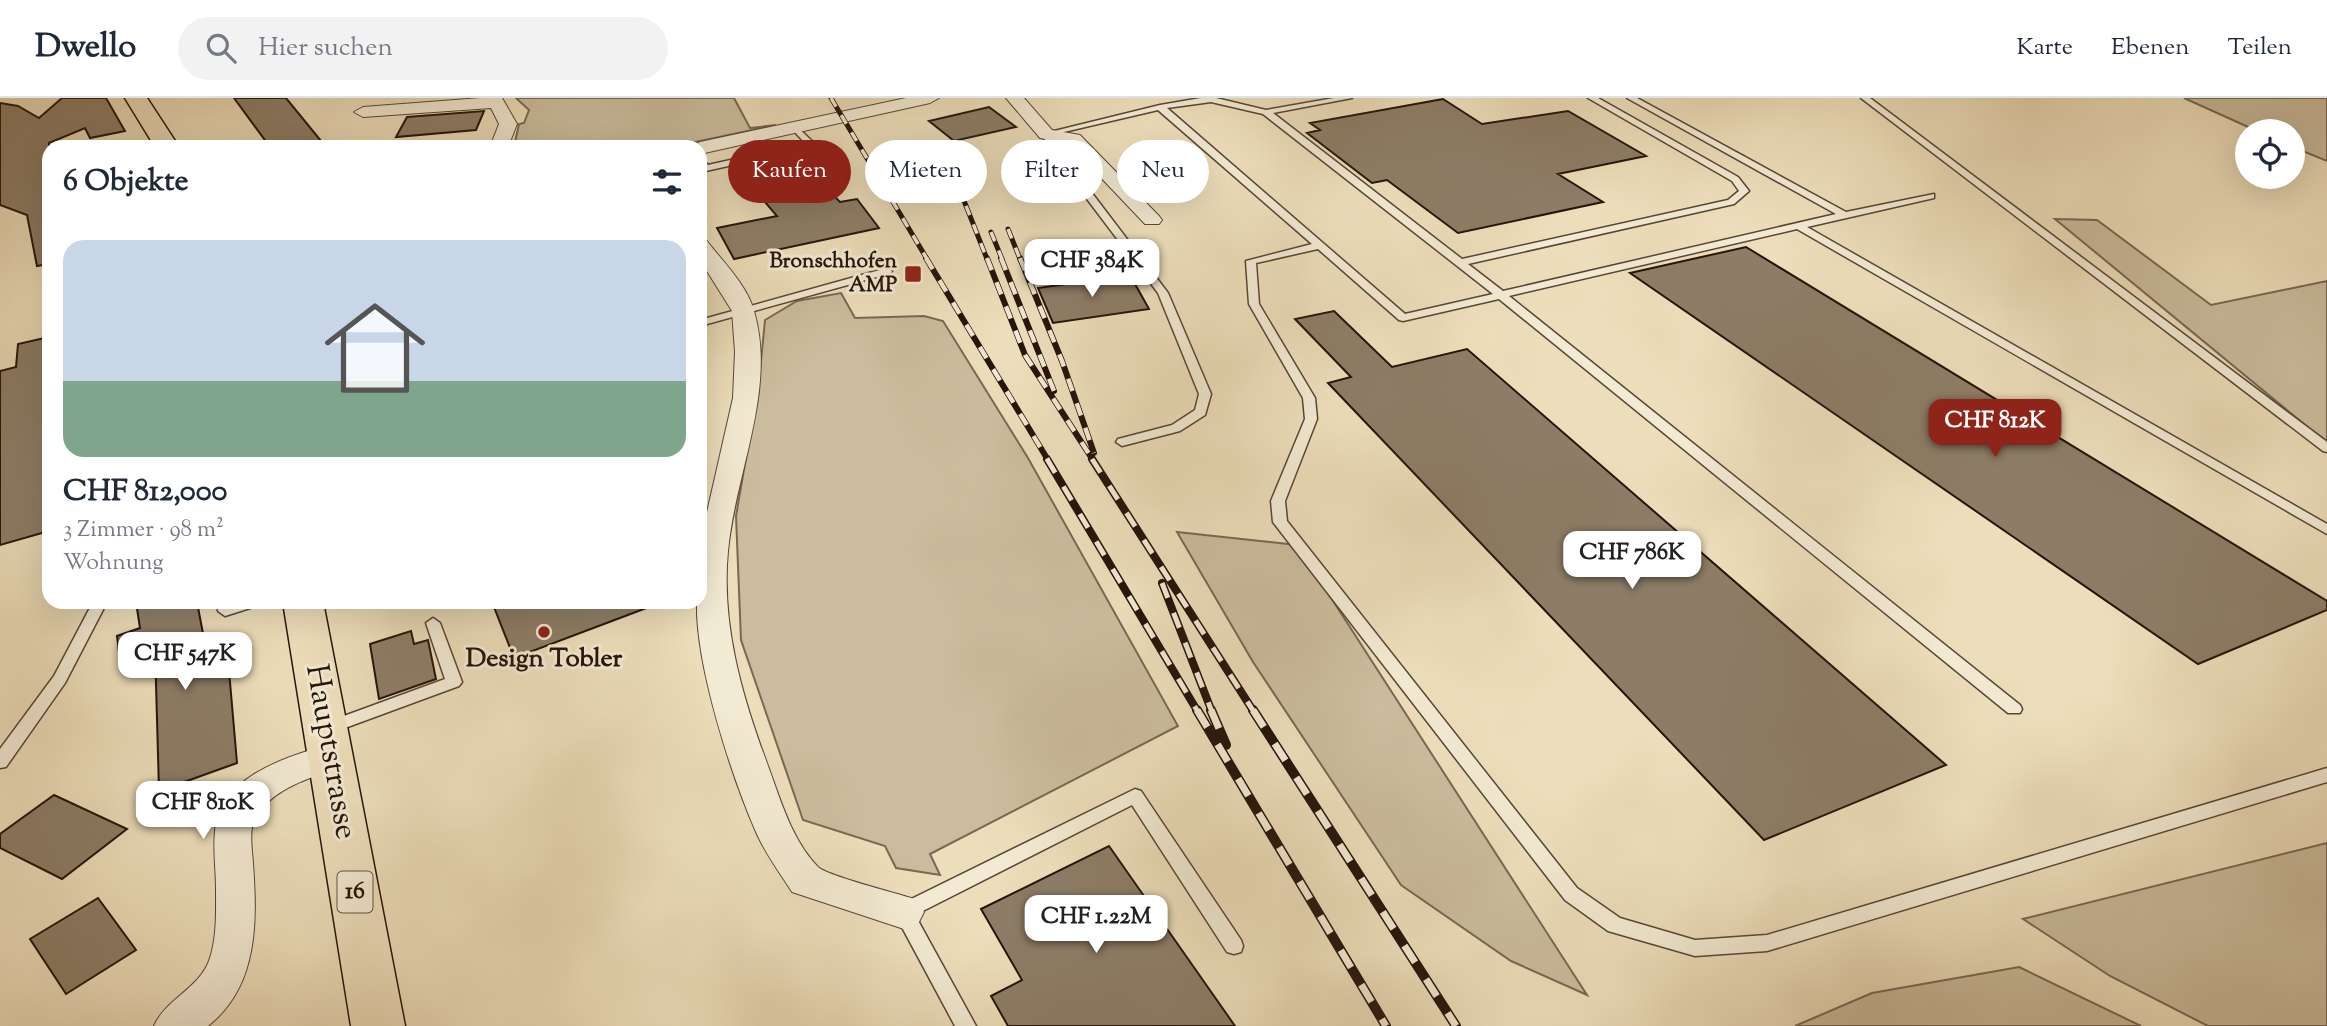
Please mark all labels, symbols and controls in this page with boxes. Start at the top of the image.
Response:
search box [178,17,668,80]
text: Dwello [35,24,136,72]
icon: search [202,29,240,67]
text: Hier suchen [258,30,393,67]
text: Karte [2016,31,2073,65]
text: Ebenen [2111,31,2189,65]
text: Teilen [2227,31,2292,65]
map controls [2235,119,2305,189]
button: locate [2235,119,2305,189]
chip: Kaufen [728,140,851,203]
chip: Mieten [865,140,987,203]
chip: Filter [1001,140,1103,203]
chip: Neu [1117,140,1209,203]
text: 6 Objekte [63,161,189,204]
icon: filters [648,163,686,201]
pin: CHF 384K [1020,240,1164,299]
text: CHF 384K [1040,245,1144,278]
place label: Bronschhofen AMP [769,247,898,301]
marker: Bronschhofen AMP [903,264,923,284]
icon: home [312,285,438,411]
pin: CHF 812K [1923,400,2067,459]
text: CHF 812K [1944,405,2046,438]
text: CHF 812,000 [63,471,227,514]
text: 3 Zimmer · 98 m² [63,514,224,547]
pin: CHF 786K [1560,532,1704,591]
text: CHF 786K [1579,537,1685,570]
text: Wohnung [63,547,163,580]
marker: Design Tobler [536,624,552,640]
pin: CHF 547K [113,632,257,692]
text: CHF 547K [134,638,236,671]
place label: Design Tobler [466,641,623,678]
street label: Hauptstrasse [292,661,368,843]
pin: CHF 810K [131,782,275,841]
text: CHF 810K [152,787,254,820]
road number: 16 [338,872,372,912]
pin: CHF 1.22M [1016,896,1176,955]
text: CHF 1.22M [1041,901,1151,934]

